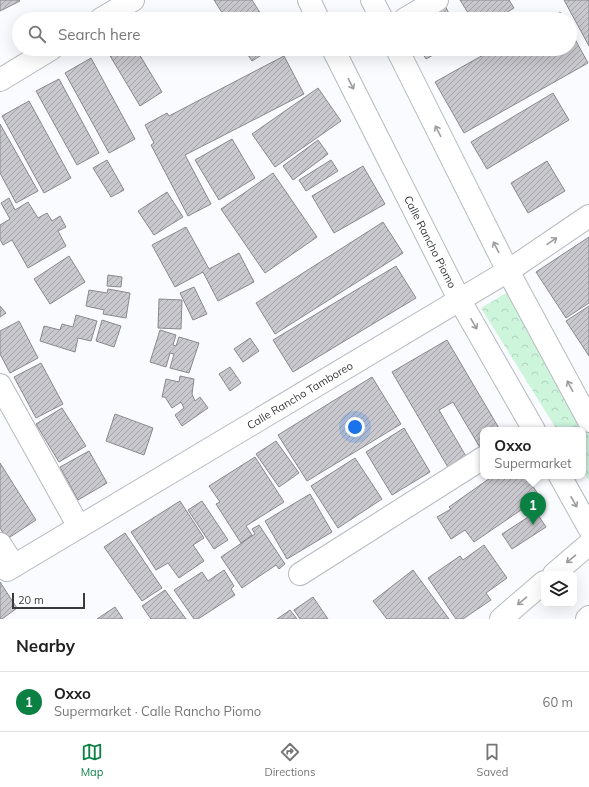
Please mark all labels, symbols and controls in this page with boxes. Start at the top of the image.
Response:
search box [12,12,577,56]
icon: search [26,23,48,45]
text: Search here [58,25,140,44]
one-way arrow [348,78,355,90]
one-way arrow [433,125,441,137]
street label: Calle Rancho Piomo [401,193,459,290]
one-way arrow [546,237,557,245]
one-way arrow [492,241,499,253]
one-way arrow [470,318,478,330]
street label: Calle Rancho Tamboreo [244,358,355,432]
one-way arrow [566,381,574,393]
your location [345,417,365,437]
popup [480,427,586,479]
text: Oxxo [494,436,531,455]
text: Supermarket [494,455,572,471]
pin: 1 [520,492,546,525]
one-way arrow [571,496,579,508]
one-way arrow [566,555,577,564]
map controls [541,571,577,607]
button: layers [541,571,577,607]
scale bar [12,591,85,610]
text: 20 m [18,593,44,607]
one-way arrow [517,596,528,605]
text: Nearby [16,635,75,656]
text: Oxxo [54,684,91,703]
text: 1 [25,694,33,710]
text: 60 m [543,694,573,710]
text: Supermarket · Calle Rancho Piomo [54,703,261,719]
tab: Map [81,741,103,779]
tab: Directions [265,741,315,779]
tab: Saved [477,741,508,779]

